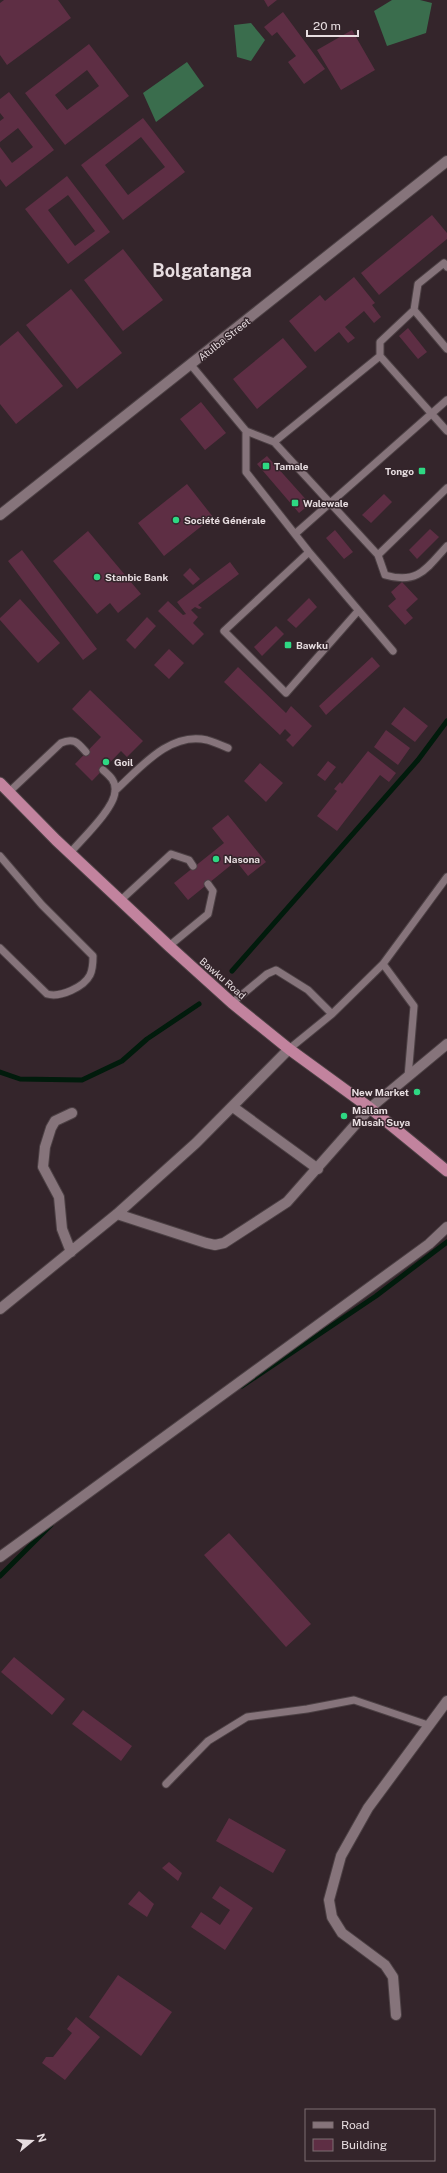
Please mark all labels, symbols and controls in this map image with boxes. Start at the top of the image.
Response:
scale bar [307,12,358,38]
text: 20 m [313,19,341,33]
district label: Bolgatanga [152,260,252,281]
street label: Atulba Street [196,315,252,363]
place label: Tamale [274,460,309,472]
marker: Tamale [261,461,271,471]
place label: Tongo [385,465,414,477]
marker: Tongo [417,466,427,476]
place label: Walewale [303,497,349,509]
marker: Walewale [290,498,300,508]
place label: Société Générale [184,514,266,526]
marker: Société Générale [171,515,181,525]
place label: Stanbic Bank [105,571,168,583]
marker: Stanbic Bank [92,572,102,582]
place label: Bawku [296,639,328,651]
marker: Bawku [283,640,293,650]
place label: Goil [114,756,133,768]
marker: Goil [101,757,111,767]
place label: Nasona [224,853,260,865]
marker: Nasona [211,854,221,864]
street label: Bawku Road [197,955,249,1001]
place label: New Market [351,1086,409,1098]
marker: New Market [412,1087,422,1097]
place label: Mallam Musah Suya [352,1104,411,1128]
marker: Mallam Musah Suya [339,1111,349,1121]
legend [305,2109,435,2161]
text: Road [341,2118,369,2132]
north arrow [12,2121,52,2161]
text: N [34,2132,49,2144]
text: Building [341,2138,387,2152]

